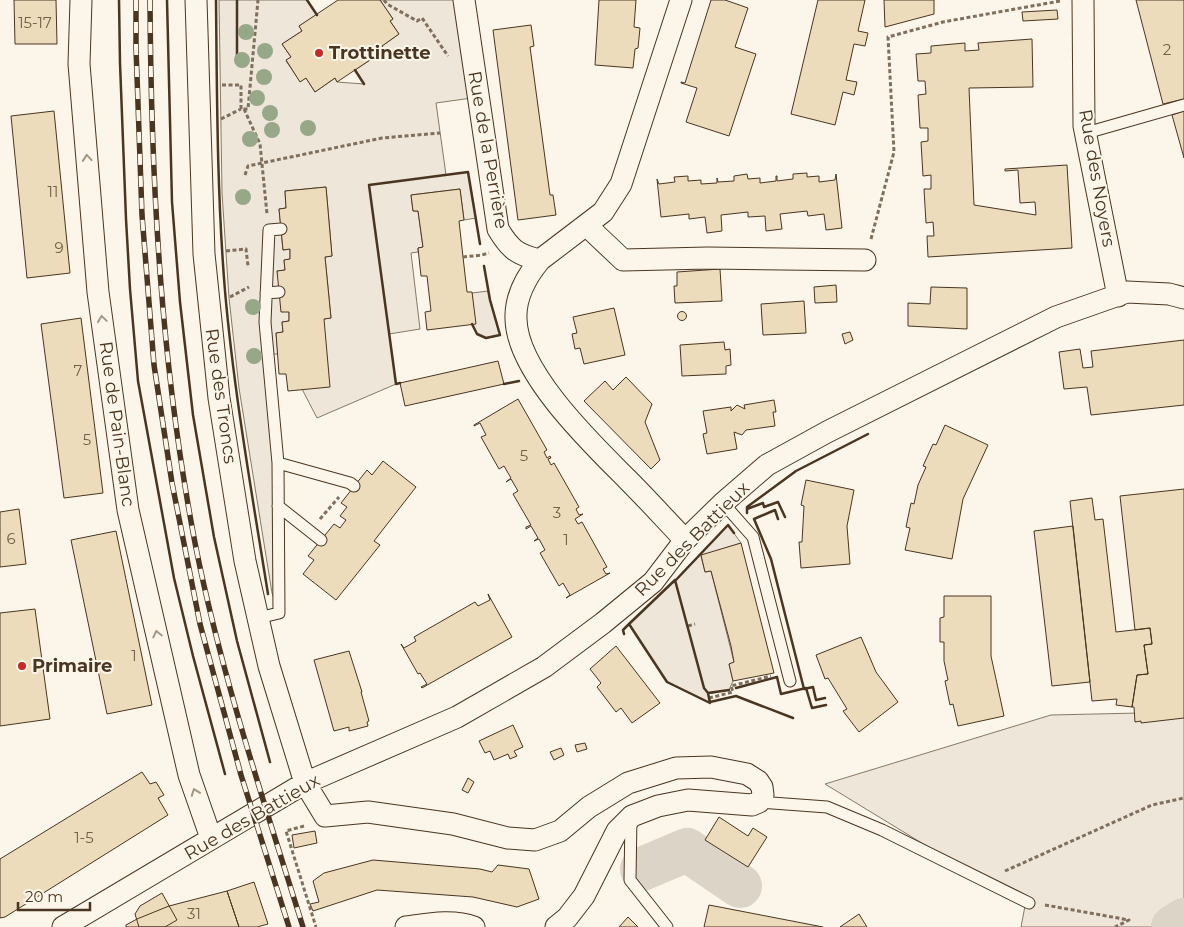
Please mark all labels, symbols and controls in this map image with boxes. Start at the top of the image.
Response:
house number: 15-17 [18,13,52,32]
house number: 2 [1163,40,1171,59]
place label: Trottinette [329,42,431,64]
marker: Trottinette [313,47,325,59]
street label: Rue de la Perrière [463,69,513,231]
street label: Rue des Noyers [1074,108,1120,249]
one-way arrow [82,153,93,161]
house number: 11 [48,182,58,201]
house number: 9 [54,238,64,257]
one-way arrow [97,315,108,323]
street label: Rue des Troncs [201,327,241,465]
street label: Rue de Pain-Blanc [94,340,140,508]
house number: 7 [74,361,83,380]
house number: 5 [83,430,91,449]
house number: 5 [520,446,528,465]
street label: Rue des Battieux [630,477,754,601]
house number: 3 [553,503,561,522]
house number: 6 [6,529,16,548]
house number: 1 [563,530,569,549]
one-way arrow [152,630,163,639]
house number: 1 [131,646,137,665]
place label: Primaire [32,655,112,677]
marker: Primaire [16,660,28,672]
street label: Rue des Battieux [180,769,324,865]
one-way arrow [191,788,201,797]
house number: 1-5 [74,828,94,847]
scale bar [18,880,90,912]
text: 20 m [25,887,63,906]
house number: 31 [187,904,201,923]

